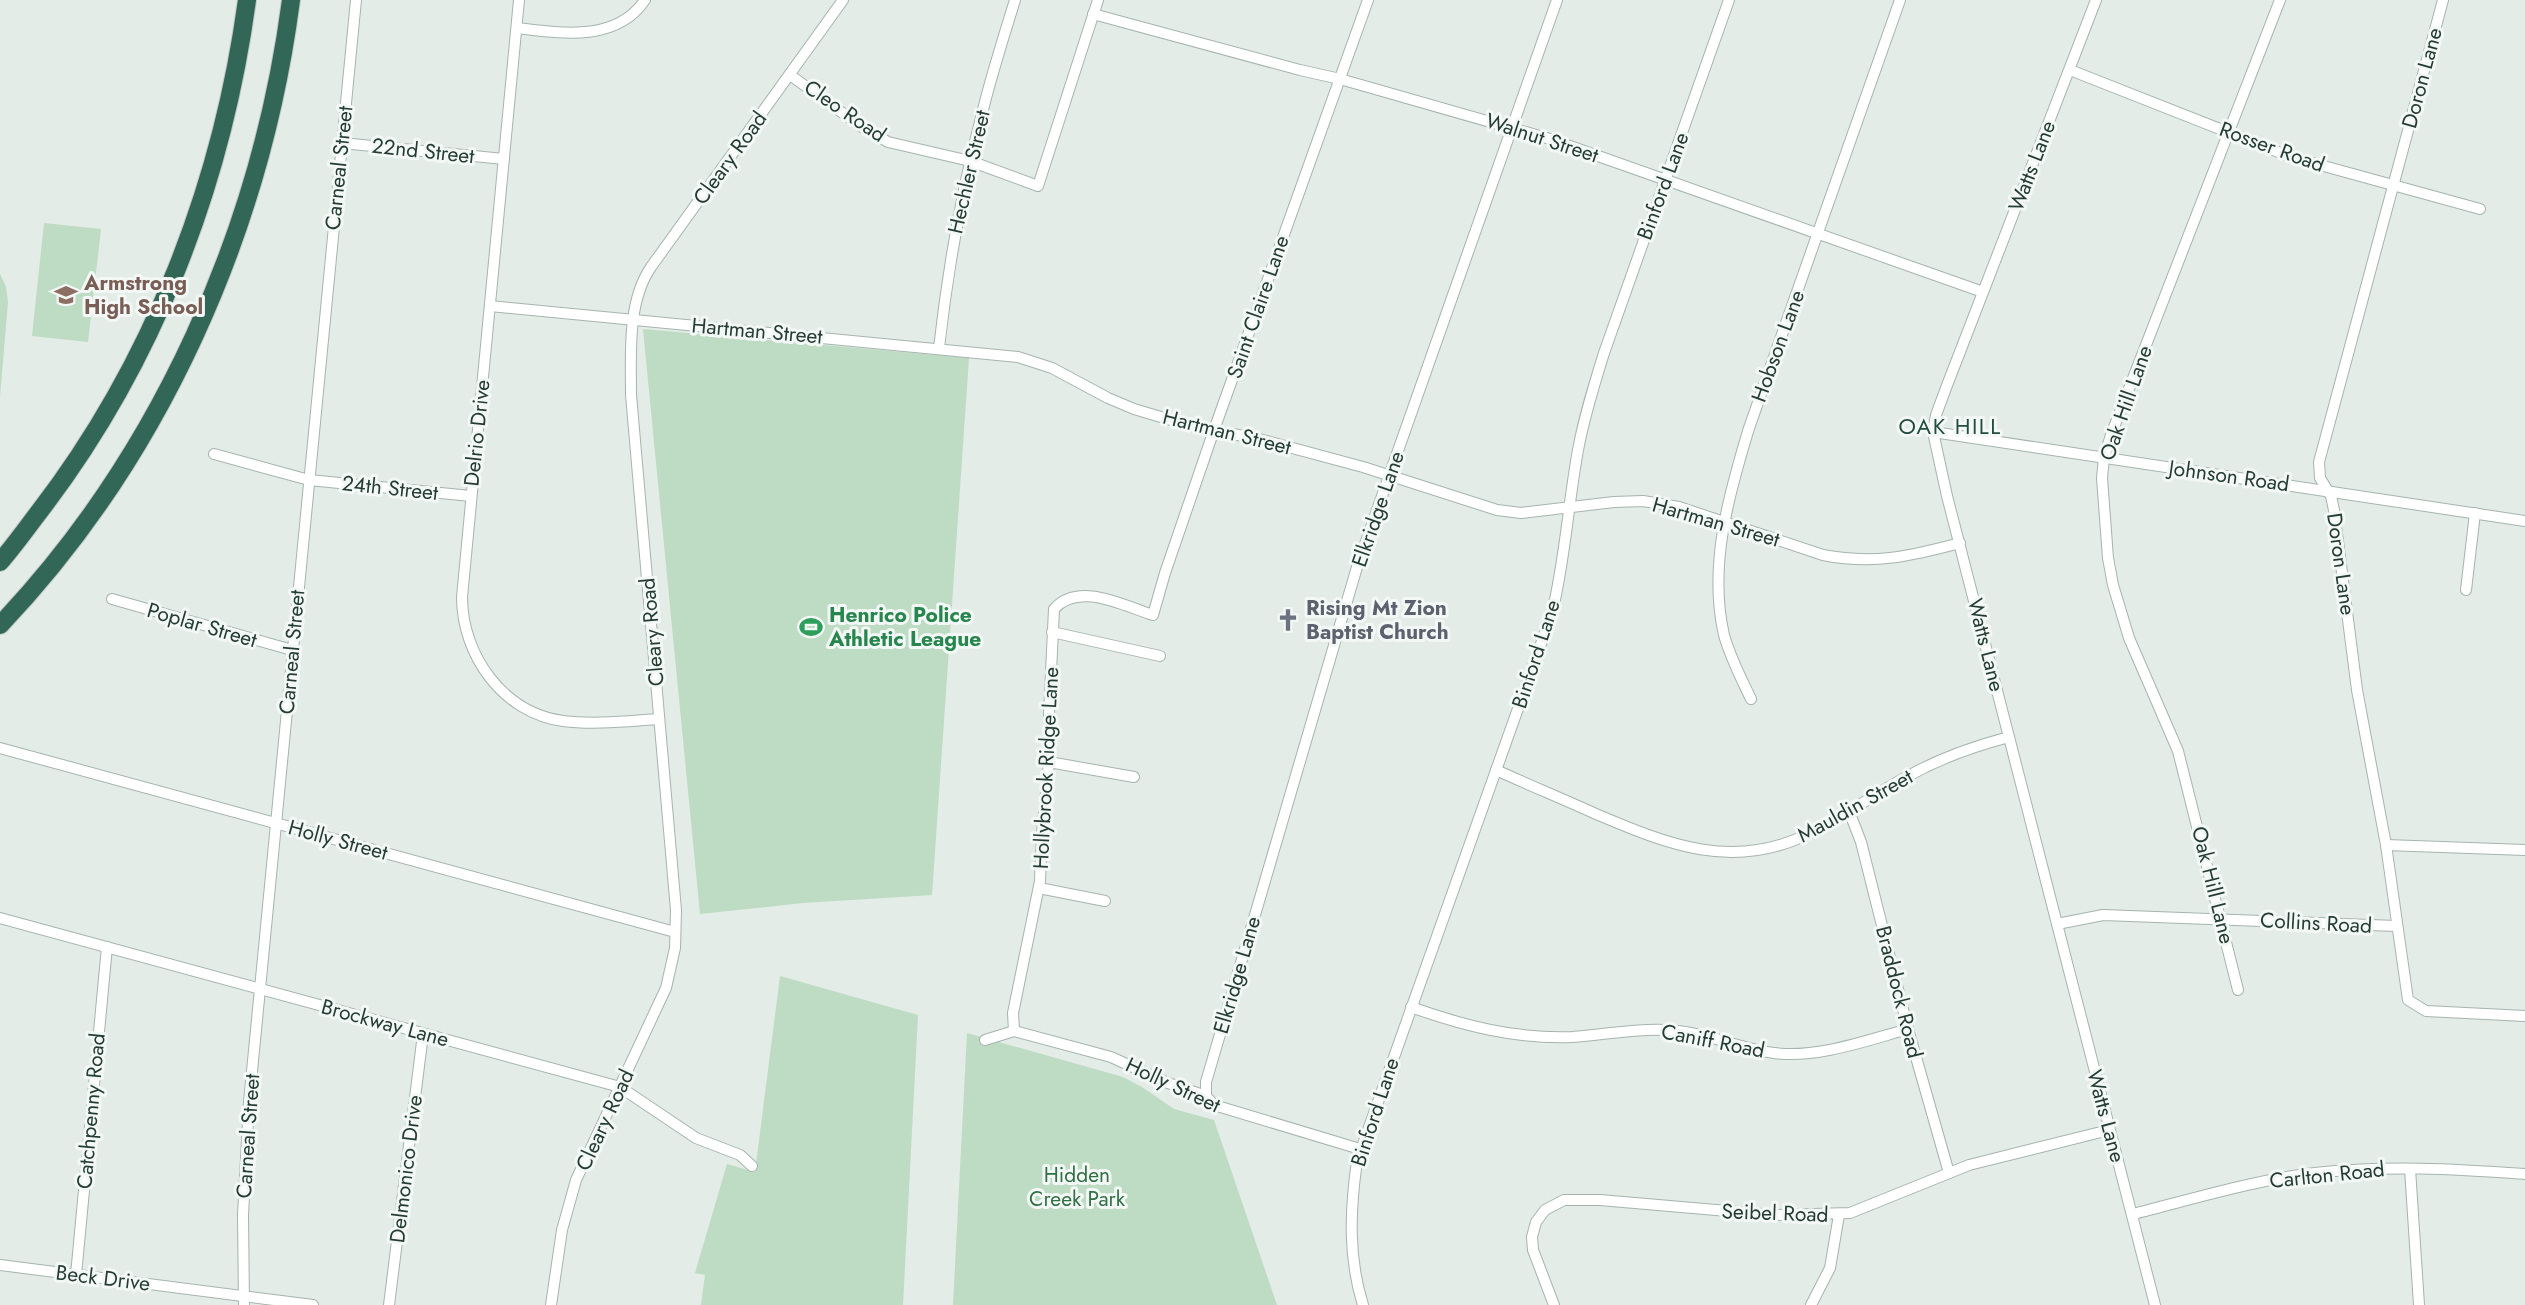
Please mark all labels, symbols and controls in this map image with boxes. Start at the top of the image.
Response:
street label: Doron Lane [2394,24,2450,132]
street label: Cleo Road [798,73,892,149]
street label: Carneal Street [318,104,360,232]
street label: Cleary Road [686,105,774,211]
street label: Walnut Street [1482,106,1602,170]
street label: Hechler Street [940,107,998,237]
street label: Rosser Road [2215,114,2329,180]
street label: Watts Lane [2001,116,2063,216]
street label: Binford Lane [1630,128,1696,244]
street label: 22nd Street [370,131,476,171]
street label: Saint Claire Lane [1219,231,1297,383]
place label: Armstrong High School [83,268,203,322]
school or university icon: Armstrong High School [53,282,79,308]
street label: Hobson Lane [1744,286,1812,406]
street label: Hartman Street [690,310,824,352]
street label: Oak Hill Lane [2092,341,2160,465]
street label: Delrio Drive [456,378,498,488]
street label: Hartman Street [1160,402,1294,462]
district label: OAK HILL [1898,410,2002,442]
street label: Elkridge Lane [1344,447,1412,571]
street label: Johnson Road [2164,452,2291,499]
street label: 24th Street [340,468,440,508]
street label: Hartman Street [1649,489,1783,555]
street label: Doron Lane [2319,511,2363,617]
street label: Cleary Road [632,576,672,688]
street label: Carneal Street [272,588,312,716]
place label: Rising Mt Zion Baptist Church [1306,593,1449,647]
street label: Poplar Street [144,595,260,655]
street label: Watts Lane [1960,595,2012,695]
street label: Binford Lane [1504,596,1568,712]
place label: Henrico Police Athletic League [828,600,981,654]
church icon: Rising Mt Zion Baptist Church [1275,607,1301,633]
sports icon: Henrico Police Athletic League [798,614,824,640]
street label: Hollybrook Ridge Lane [1026,666,1066,870]
street label: Mauldin Street [1792,762,1918,850]
street label: Holly Street [285,812,391,868]
street label: Oak Hill Lane [2184,823,2242,947]
street label: Collins Road [2259,905,2373,941]
street label: Elkridge Lane [1206,913,1268,1037]
street label: Braddock Road [1868,923,1930,1061]
street label: Brockway Lane [318,992,452,1054]
street label: Caniff Road [1659,1016,1767,1066]
street label: Catchpenny Road [69,1032,113,1190]
street label: Holly Street [1121,1050,1225,1120]
street label: Binford Lane [1343,1054,1407,1170]
street label: Cleary Road [568,1064,642,1176]
street label: Watts Lane [2079,1066,2133,1166]
street label: Carneal Street [229,1073,267,1199]
street label: Delmonico Drive [382,1093,430,1245]
street label: Carlton Road [2268,1154,2386,1196]
park label: Hidden Creek Park [1029,1160,1126,1214]
street label: Seibel Road [1721,1196,1829,1230]
street label: Beck Drive [54,1257,152,1299]

